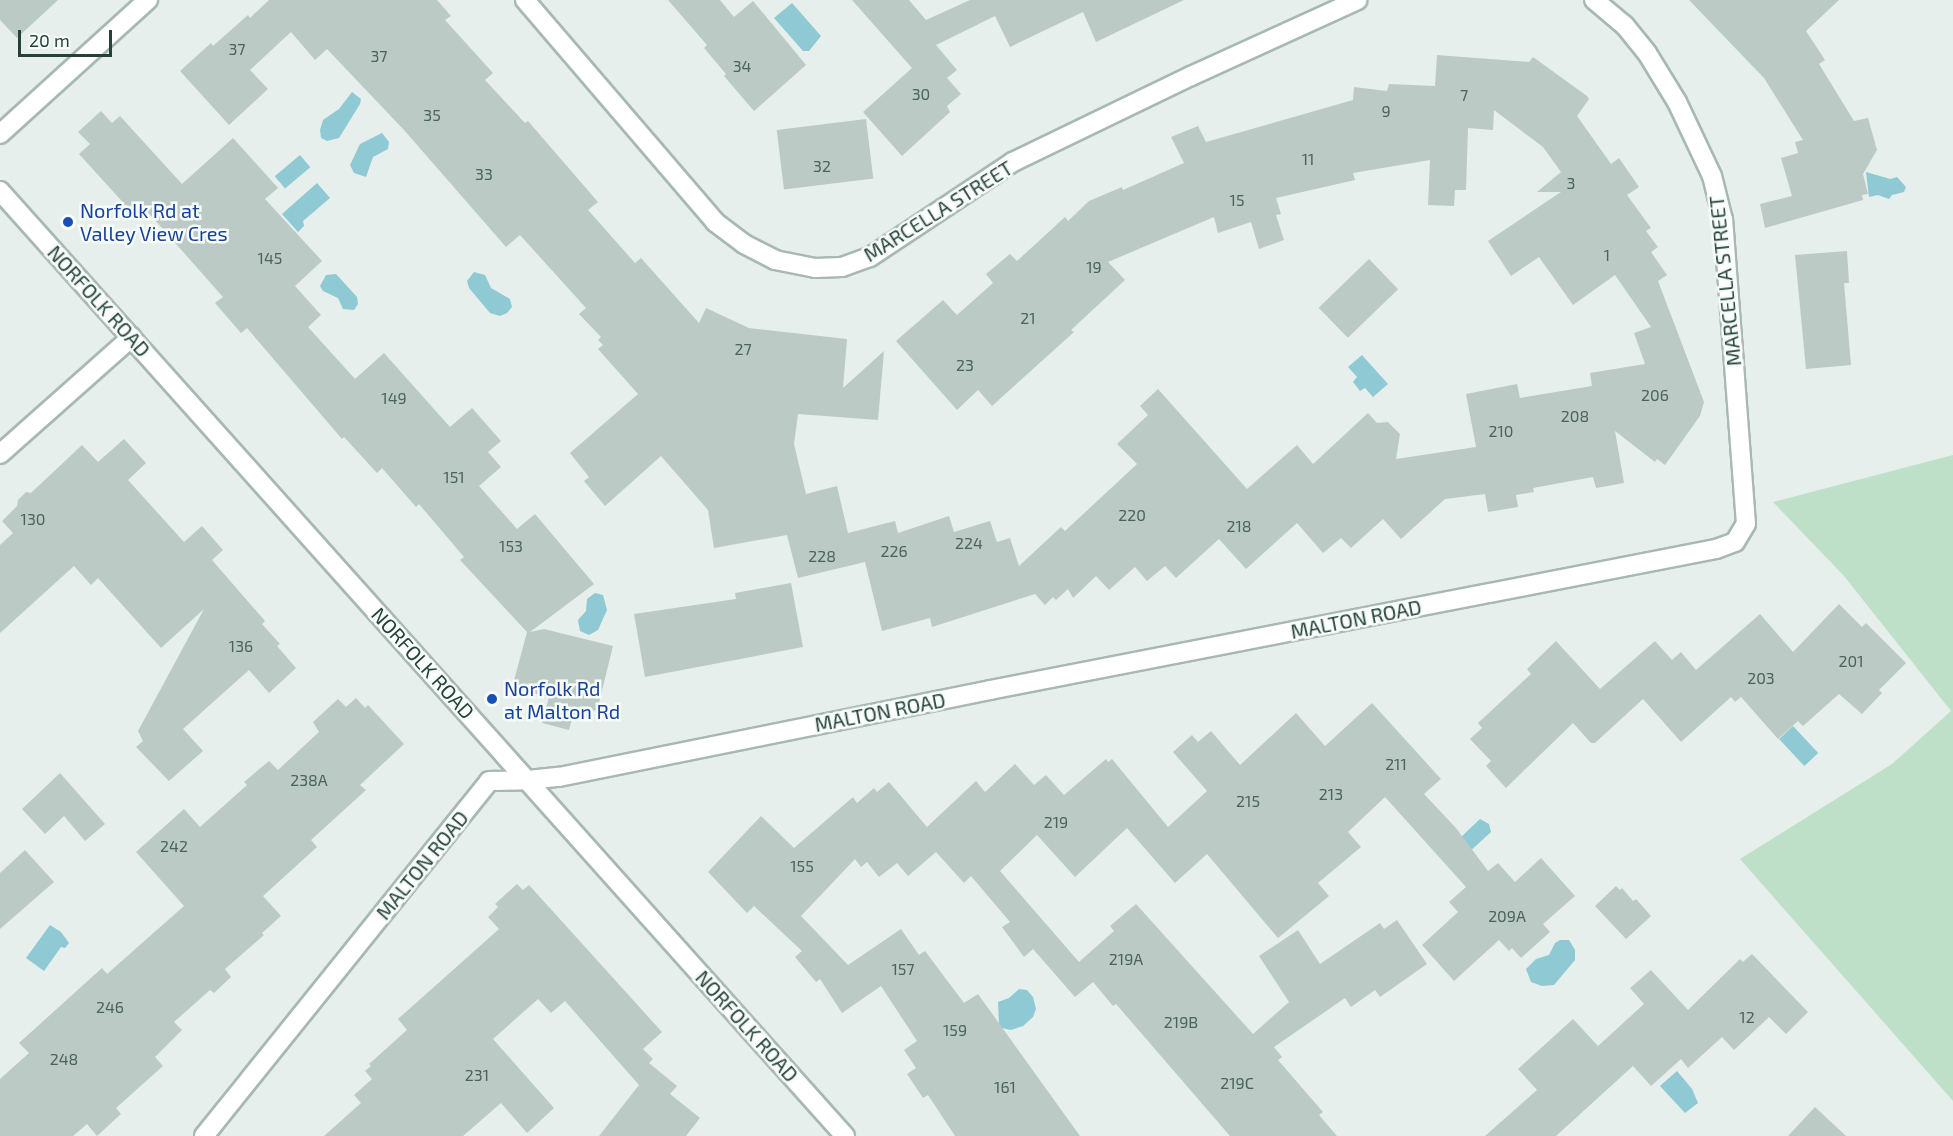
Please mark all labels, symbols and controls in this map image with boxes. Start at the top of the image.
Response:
scale bar [21,18,116,56]
text: 20 m [29,29,70,51]
house number: 37 [228,39,246,59]
house number: 37 [370,46,388,66]
house number: 34 [733,56,751,76]
house number: 30 [912,84,930,104]
house number: 7 [1460,85,1468,105]
house number: 9 [1381,101,1391,121]
house number: 35 [423,105,441,125]
house number: 11 [1302,149,1314,169]
street label: MARCELLA STREET [859,155,1017,267]
house number: 32 [813,156,831,176]
house number: 33 [475,164,493,184]
house number: 3 [1567,173,1575,193]
house number: 15 [1230,190,1244,210]
street label: MARCELLA STREET [1704,194,1746,368]
place label: Norfolk Rd at Valley View Cres [80,198,229,245]
marker: Norfolk Rd at Valley View Cres [61,215,75,229]
street label: NORFOLK ROAD [43,240,155,362]
house number: 1 [1604,245,1610,265]
house number: 145 [258,248,282,268]
house number: 19 [1086,257,1102,277]
house number: 21 [1020,308,1036,328]
house number: 27 [734,339,752,359]
house number: 23 [956,355,974,375]
house number: 206 [1641,385,1669,405]
house number: 149 [381,388,407,408]
house number: 208 [1561,406,1589,426]
house number: 210 [1488,421,1514,441]
house number: 151 [443,467,465,487]
house number: 220 [1118,505,1146,525]
house number: 130 [21,509,45,529]
house number: 218 [1226,516,1252,536]
house number: 224 [955,533,983,553]
house number: 153 [499,536,523,556]
house number: 226 [880,541,908,561]
house number: 228 [808,546,836,566]
street label: MALTON ROAD [1289,595,1423,643]
street label: NORFOLK ROAD [367,602,479,724]
house number: 136 [229,636,253,656]
house number: 201 [1838,651,1864,671]
house number: 203 [1747,668,1775,688]
place label: Norfolk Rd at Malton Rd [504,676,620,723]
street label: MALTON ROAD [813,688,947,736]
marker: Norfolk Rd at Malton Rd [485,692,499,706]
house number: 211 [1385,754,1407,774]
house number: 238A [290,770,328,790]
house number: 213 [1319,784,1343,804]
house number: 215 [1236,791,1260,811]
street label: MALTON ROAD [371,806,473,924]
house number: 219 [1044,812,1068,832]
house number: 242 [160,836,188,856]
house number: 155 [790,856,814,876]
house number: 209A [1488,906,1526,926]
house number: 219A [1109,949,1143,969]
house number: 157 [891,959,915,979]
street label: NORFOLK ROAD [691,965,803,1087]
house number: 246 [96,997,124,1017]
house number: 12 [1739,1007,1755,1027]
house number: 219B [1164,1012,1198,1032]
house number: 159 [943,1020,967,1040]
house number: 248 [50,1049,78,1069]
house number: 231 [465,1065,489,1085]
house number: 219C [1220,1073,1254,1093]
house number: 161 [994,1077,1016,1097]

